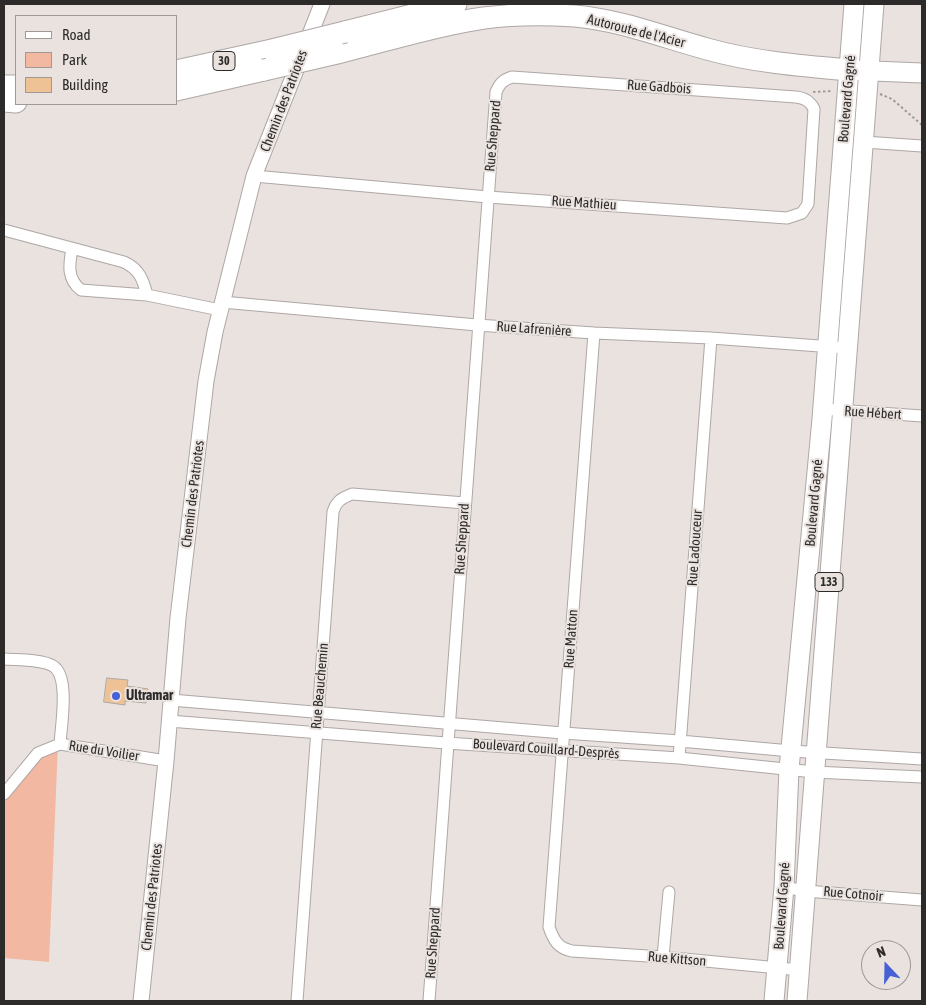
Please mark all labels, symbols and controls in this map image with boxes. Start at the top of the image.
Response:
street label: Autoroute de l'Acier [585,11,687,51]
legend [15,15,178,105]
text: Road [62,26,91,43]
street label: Chemin des Patriotes [257,48,311,154]
text: Park [62,51,87,68]
road number: 30 [213,51,235,70]
street label: Boulevard Gagné [835,55,859,143]
text: Building [62,76,108,93]
street label: Rue Gadbois [627,76,691,98]
street label: Rue Sheppard [482,100,504,172]
street label: Rue Mathieu [551,192,617,214]
street label: Rue Lafrenière [496,318,572,340]
street label: Rue Hébert [844,403,902,423]
street label: Chemin des Patriotes [178,440,208,548]
street label: Boulevard Gagné [802,459,826,547]
street label: Rue Sheppard [451,503,473,575]
street label: Rue Ladouceur [684,509,706,587]
road number: 133 [815,572,843,592]
street label: Rue Matton [561,609,581,669]
street label: Rue Beauchemin [308,642,332,730]
place label: Ultramar [126,688,173,704]
marker: Ultramar [110,690,122,702]
street label: Boulevard Couillard-Desprès [472,735,620,763]
street label: Rue du Voilier [68,737,140,765]
street label: Chemin des Patriotes [138,843,166,951]
street label: Boulevard Gagné [771,862,793,950]
street label: Rue Cotnoir [823,883,883,905]
street label: Rue Sheppard [422,907,444,979]
north arrow [861,940,911,990]
text: N [874,943,888,961]
street label: Rue Kittson [647,948,707,970]

